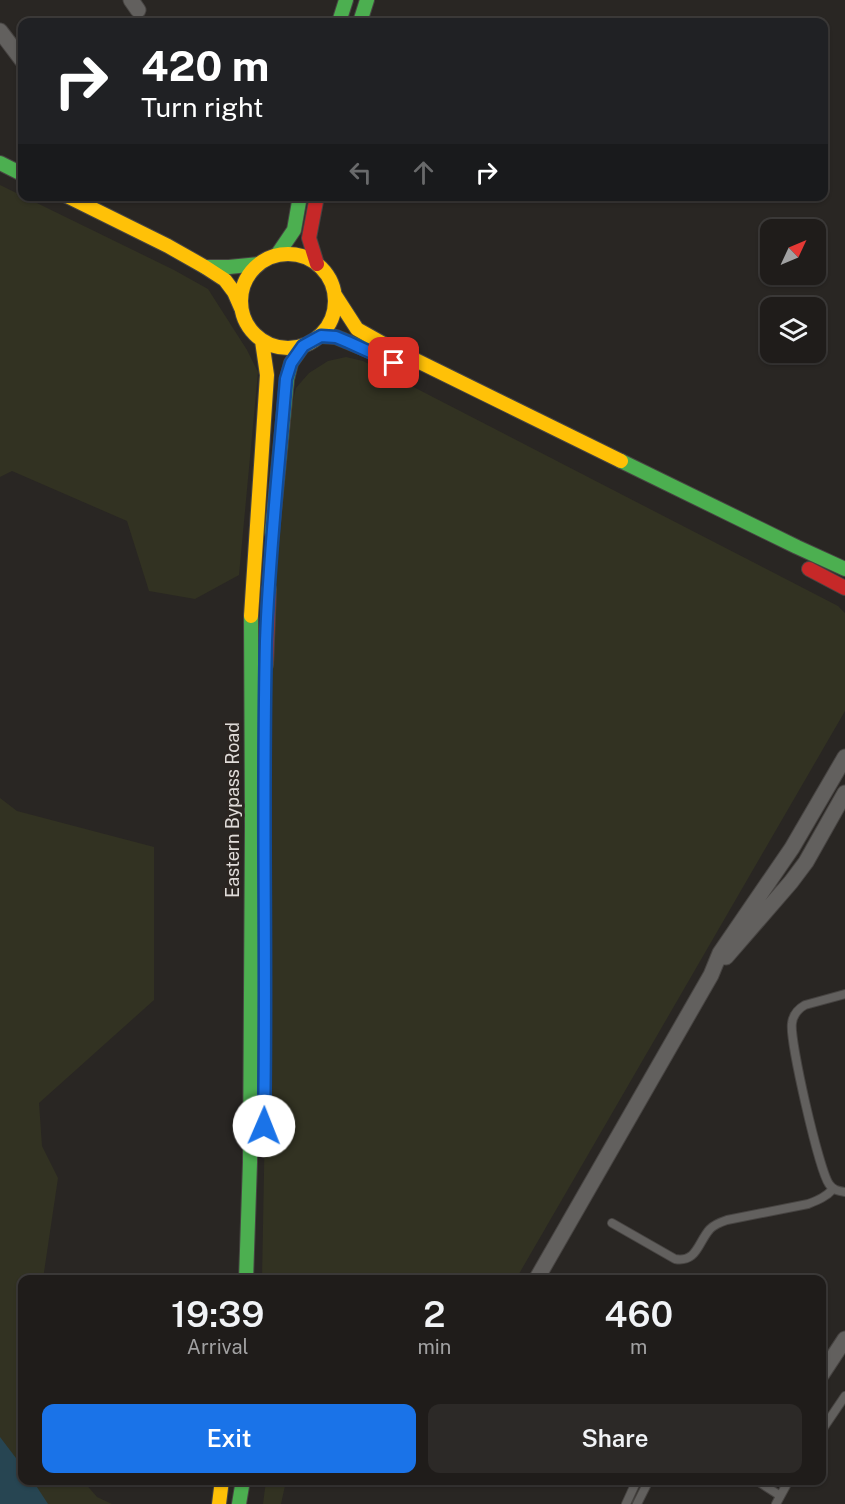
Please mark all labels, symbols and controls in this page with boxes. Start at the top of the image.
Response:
text: 420 m [141,41,269,90]
icon: right [42,42,120,120]
text: Turn right [141,91,264,123]
icon: left [344,156,377,189]
icon: ahead [407,156,440,189]
icon: right [470,156,503,189]
north arrow [760,219,826,285]
map controls [760,219,826,363]
button: layers [760,297,826,363]
pin [368,337,419,388]
icon: arrive [377,346,410,379]
street label: Eastern Bypass Road [222,722,243,898]
position arrow [232,1094,296,1158]
text: 19:39 [171,1293,264,1335]
text: 2 [423,1293,445,1335]
text: 460 [604,1293,673,1335]
text: Arrival [187,1335,249,1359]
text: min [417,1335,451,1359]
text: m [630,1335,647,1359]
button: Exit [42,1404,416,1473]
button: Share [428,1404,802,1473]

